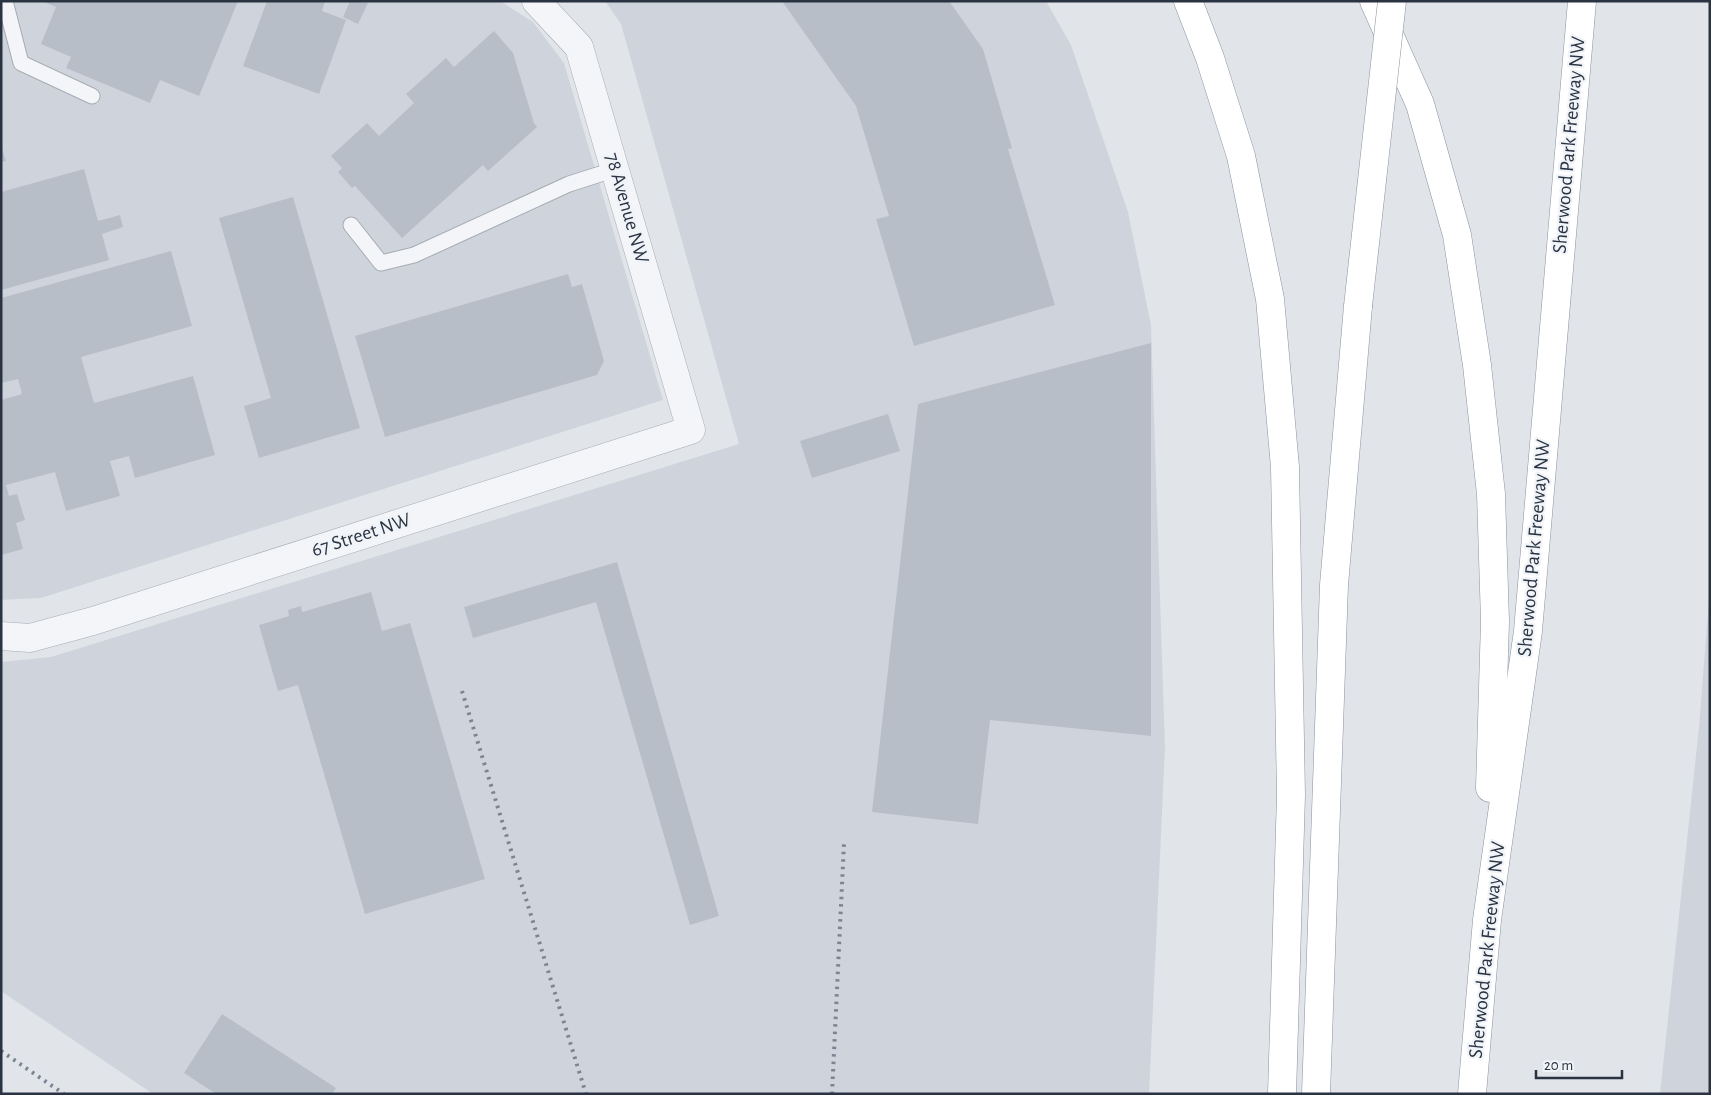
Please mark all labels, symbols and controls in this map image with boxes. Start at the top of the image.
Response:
street label: Sherwood Park Freeway NW [1550,35,1588,254]
street label: 78 Avenue NW [602,150,652,266]
street label: Sherwood Park Freeway NW [1515,438,1553,657]
street label: 67 Street NW [309,510,413,560]
street label: Sherwood Park Freeway NW [1466,840,1508,1059]
scale bar [1536,1048,1622,1080]
text: 20 m [1544,1058,1573,1073]

